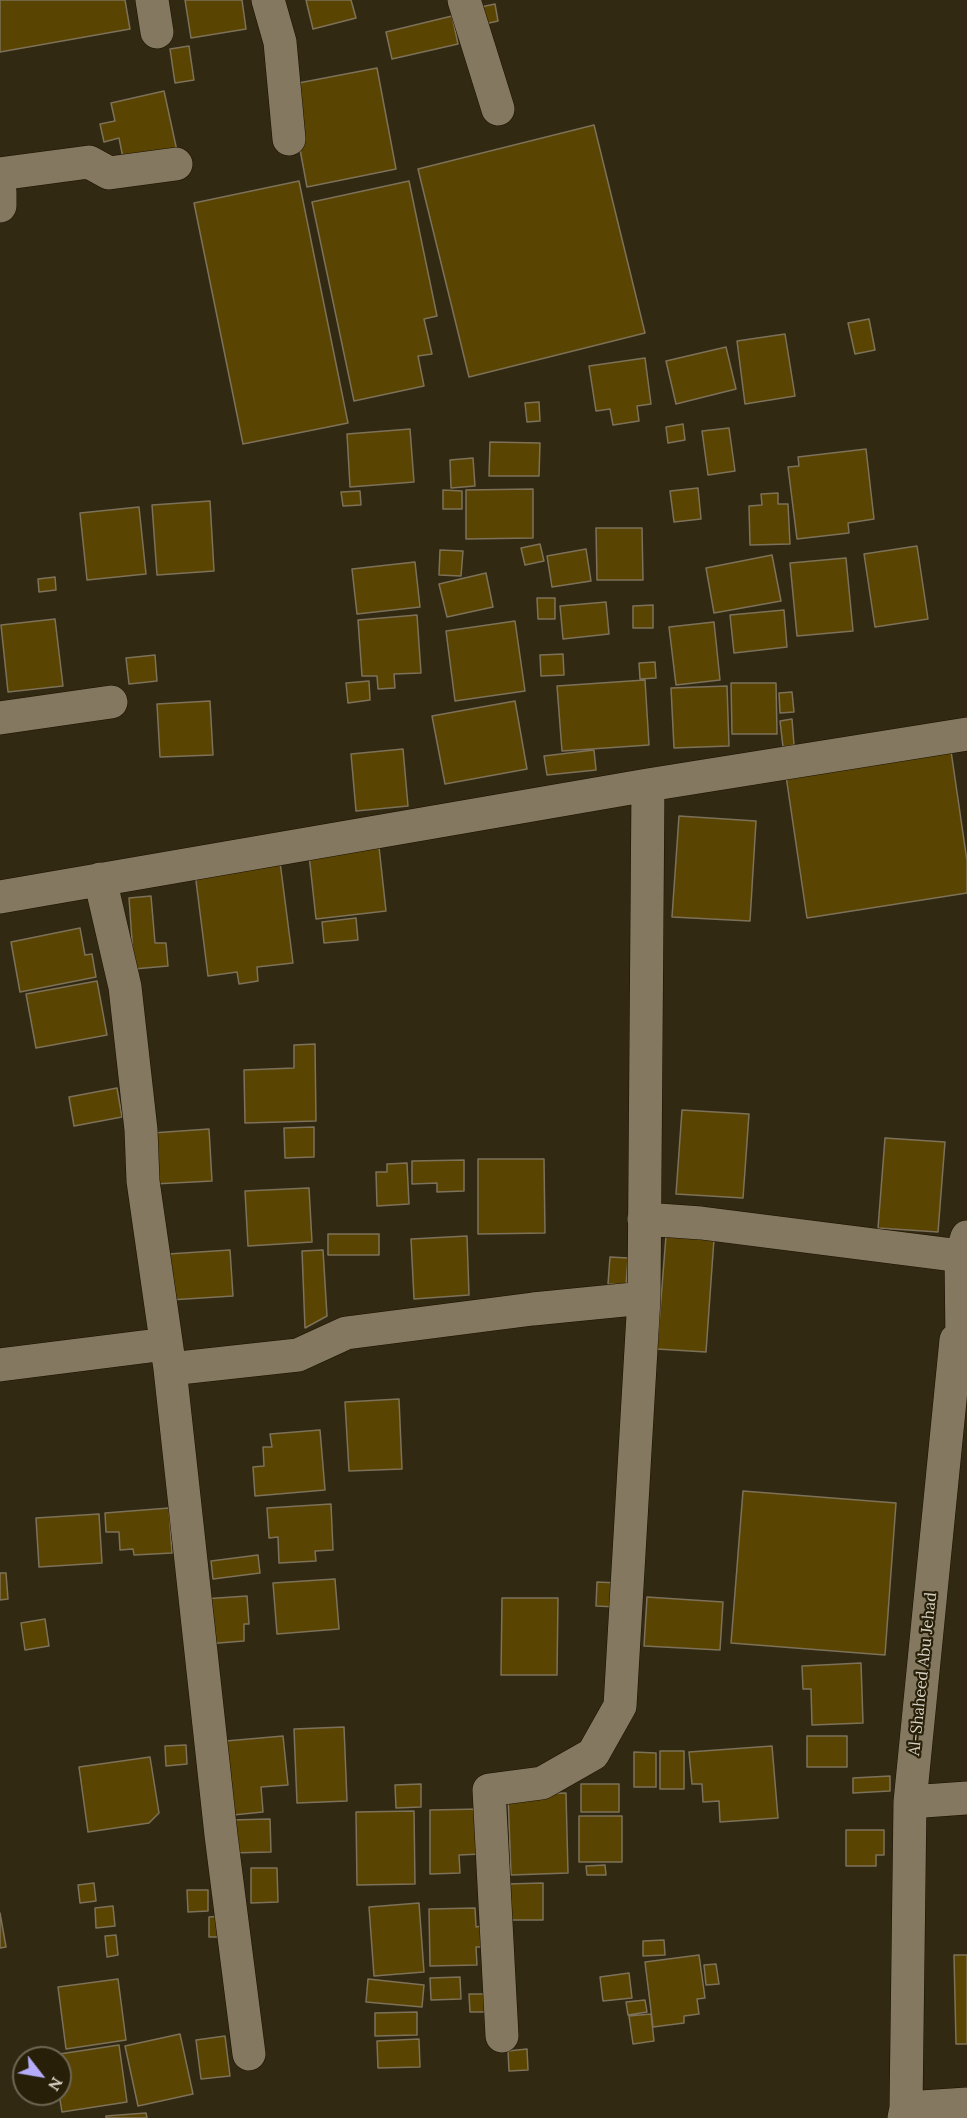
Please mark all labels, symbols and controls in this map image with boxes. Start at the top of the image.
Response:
street label: Al-Shaheed Abu Jehad [905,1591,941,1757]
north arrow [12,2046,72,2106]
text: N [44,2074,67,2095]

